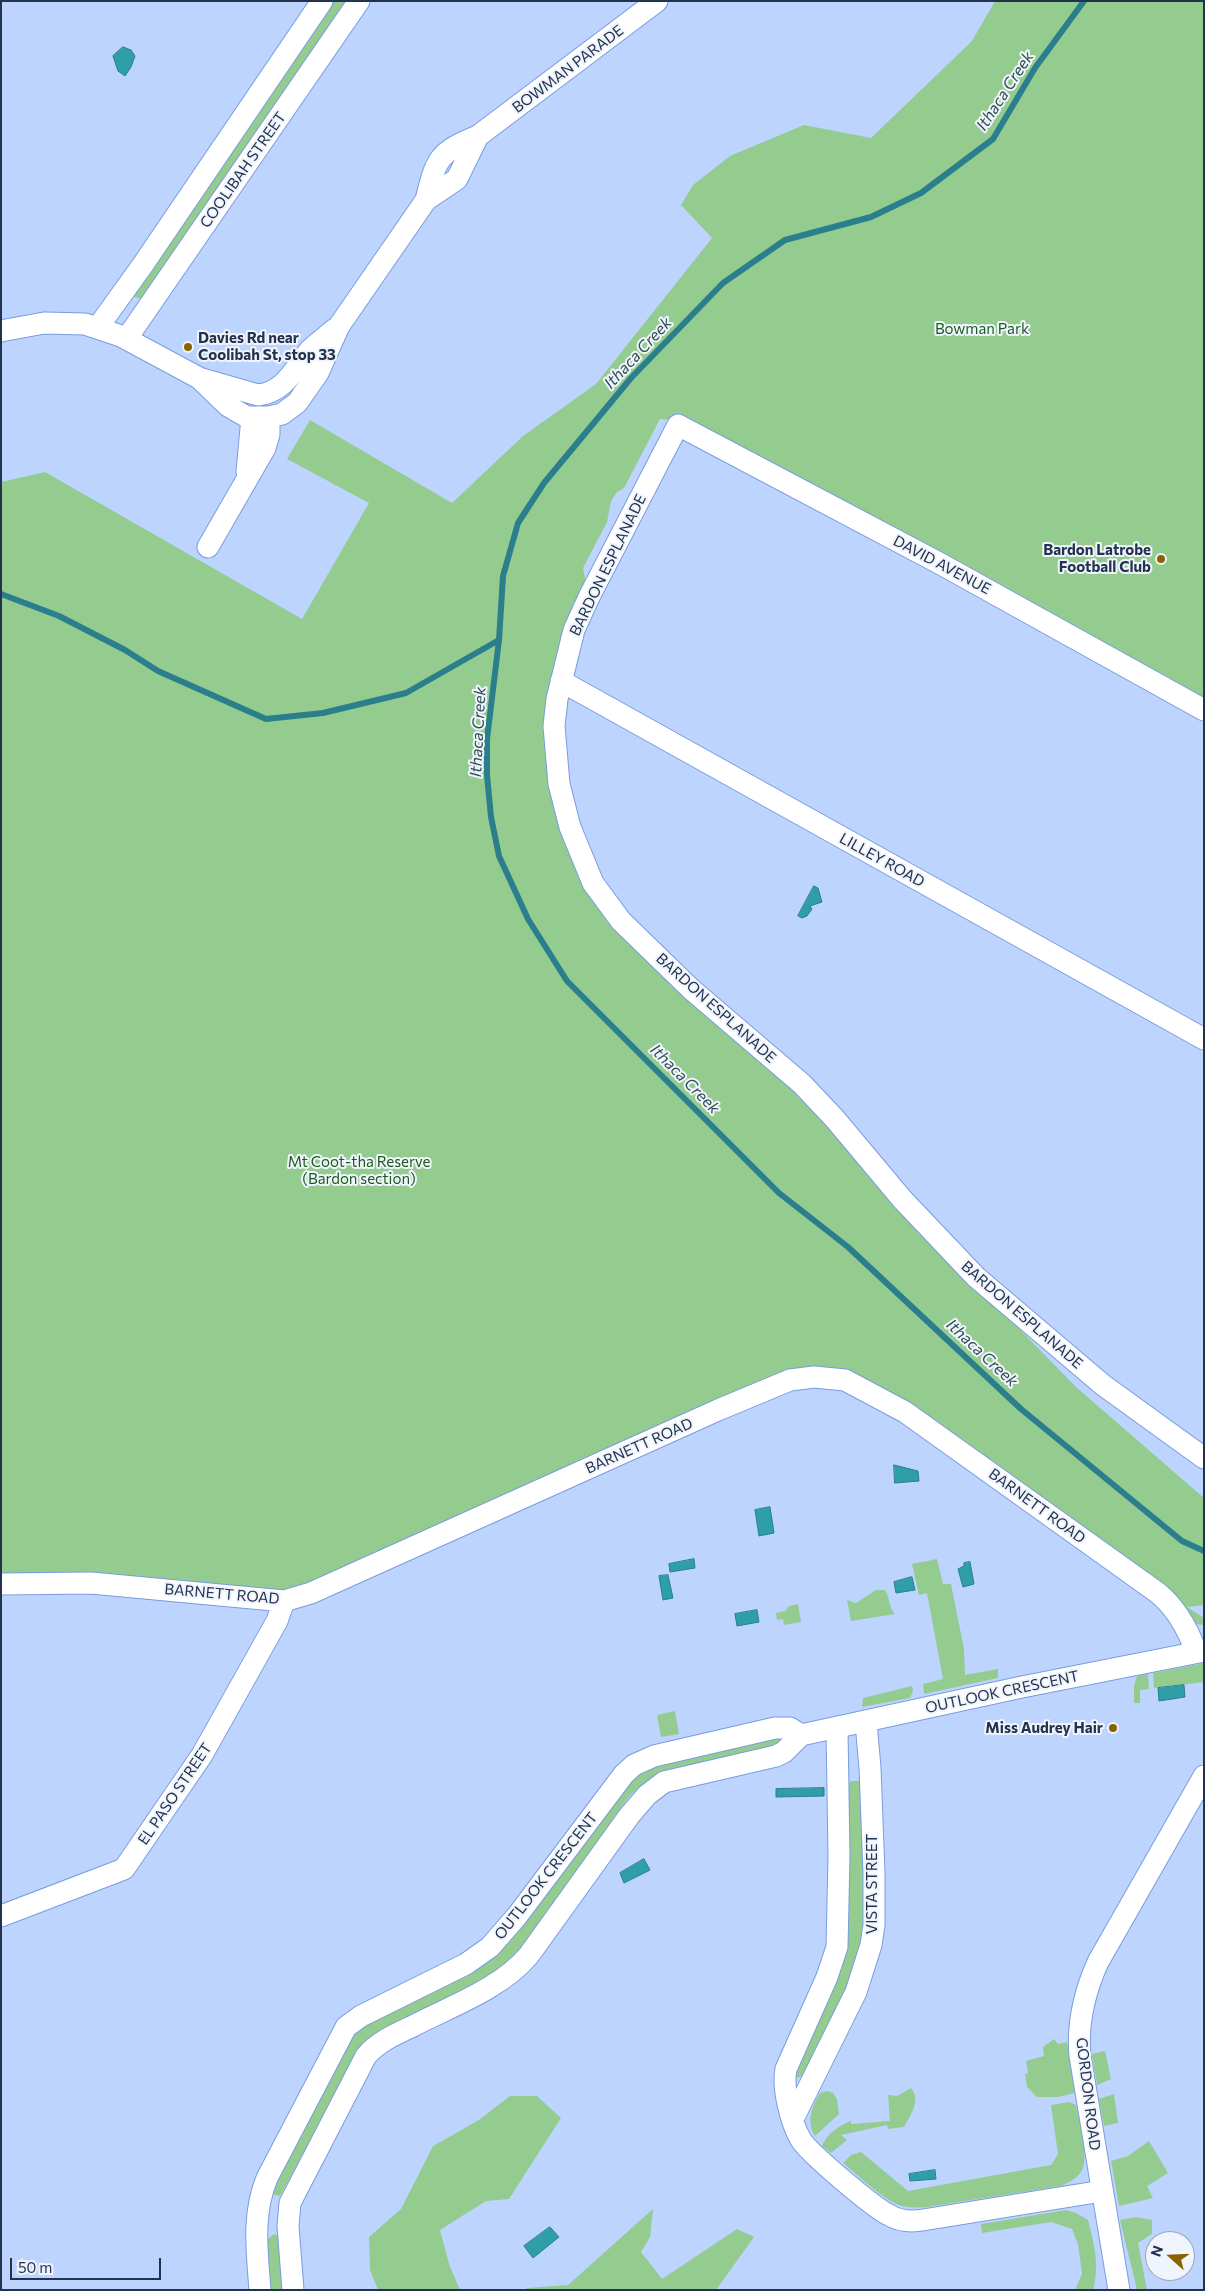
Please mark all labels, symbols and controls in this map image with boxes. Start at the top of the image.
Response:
street label: BOWMAN PARADE [509,21,627,117]
water label: Ithaca Creek [972,48,1038,134]
street label: COOLIBAH STREET [196,109,290,231]
water label: Ithaca Creek [600,313,676,393]
park label: Bowman Park [935,320,1029,338]
place label: Davies Rd near Coolibah St, stop 33 [198,329,336,364]
marker: Davies Rd near Coolibah St, stop 33 [182,341,194,353]
street label: BARDON ESPLANADE [566,491,650,639]
street label: DAVID AVENUE [890,532,994,598]
place label: Bardon Latrobe Football Club [1043,541,1151,576]
marker: Bardon Latrobe Football Club [1155,553,1167,565]
water label: Ithaca Creek [466,686,490,778]
street label: LILLEY ROAD [836,829,928,891]
street label: BARDON ESPLANADE [652,949,780,1067]
water label: Ithaca Creek [646,1040,724,1118]
park label: Mt Coot-tha Reserve (Bardon section) [288,1153,430,1188]
street label: BARDON ESPLANADE [958,1257,1086,1373]
water label: Ithaca Creek [942,1315,1022,1391]
street label: BARNETT ROAD [583,1414,695,1478]
street label: BARNETT ROAD [985,1465,1089,1547]
street label: BARNETT ROAD [164,1580,280,1608]
street label: OUTLOOK CRESCENT [923,1667,1081,1717]
place label: Miss Audrey Hair [985,1719,1103,1737]
marker: Miss Audrey Hair [1107,1722,1119,1734]
street label: EL PASO STREET [134,1740,216,1848]
street label: OUTLOOK CRESCENT [491,1809,601,1943]
street label: VISTA STREET [863,1834,881,1934]
street label: GORDON ROAD [1072,2036,1104,2152]
north arrow [1145,2231,1195,2281]
text: N [1147,2243,1166,2259]
scale bar [12,2248,164,2280]
text: 50 m [18,2258,52,2276]

